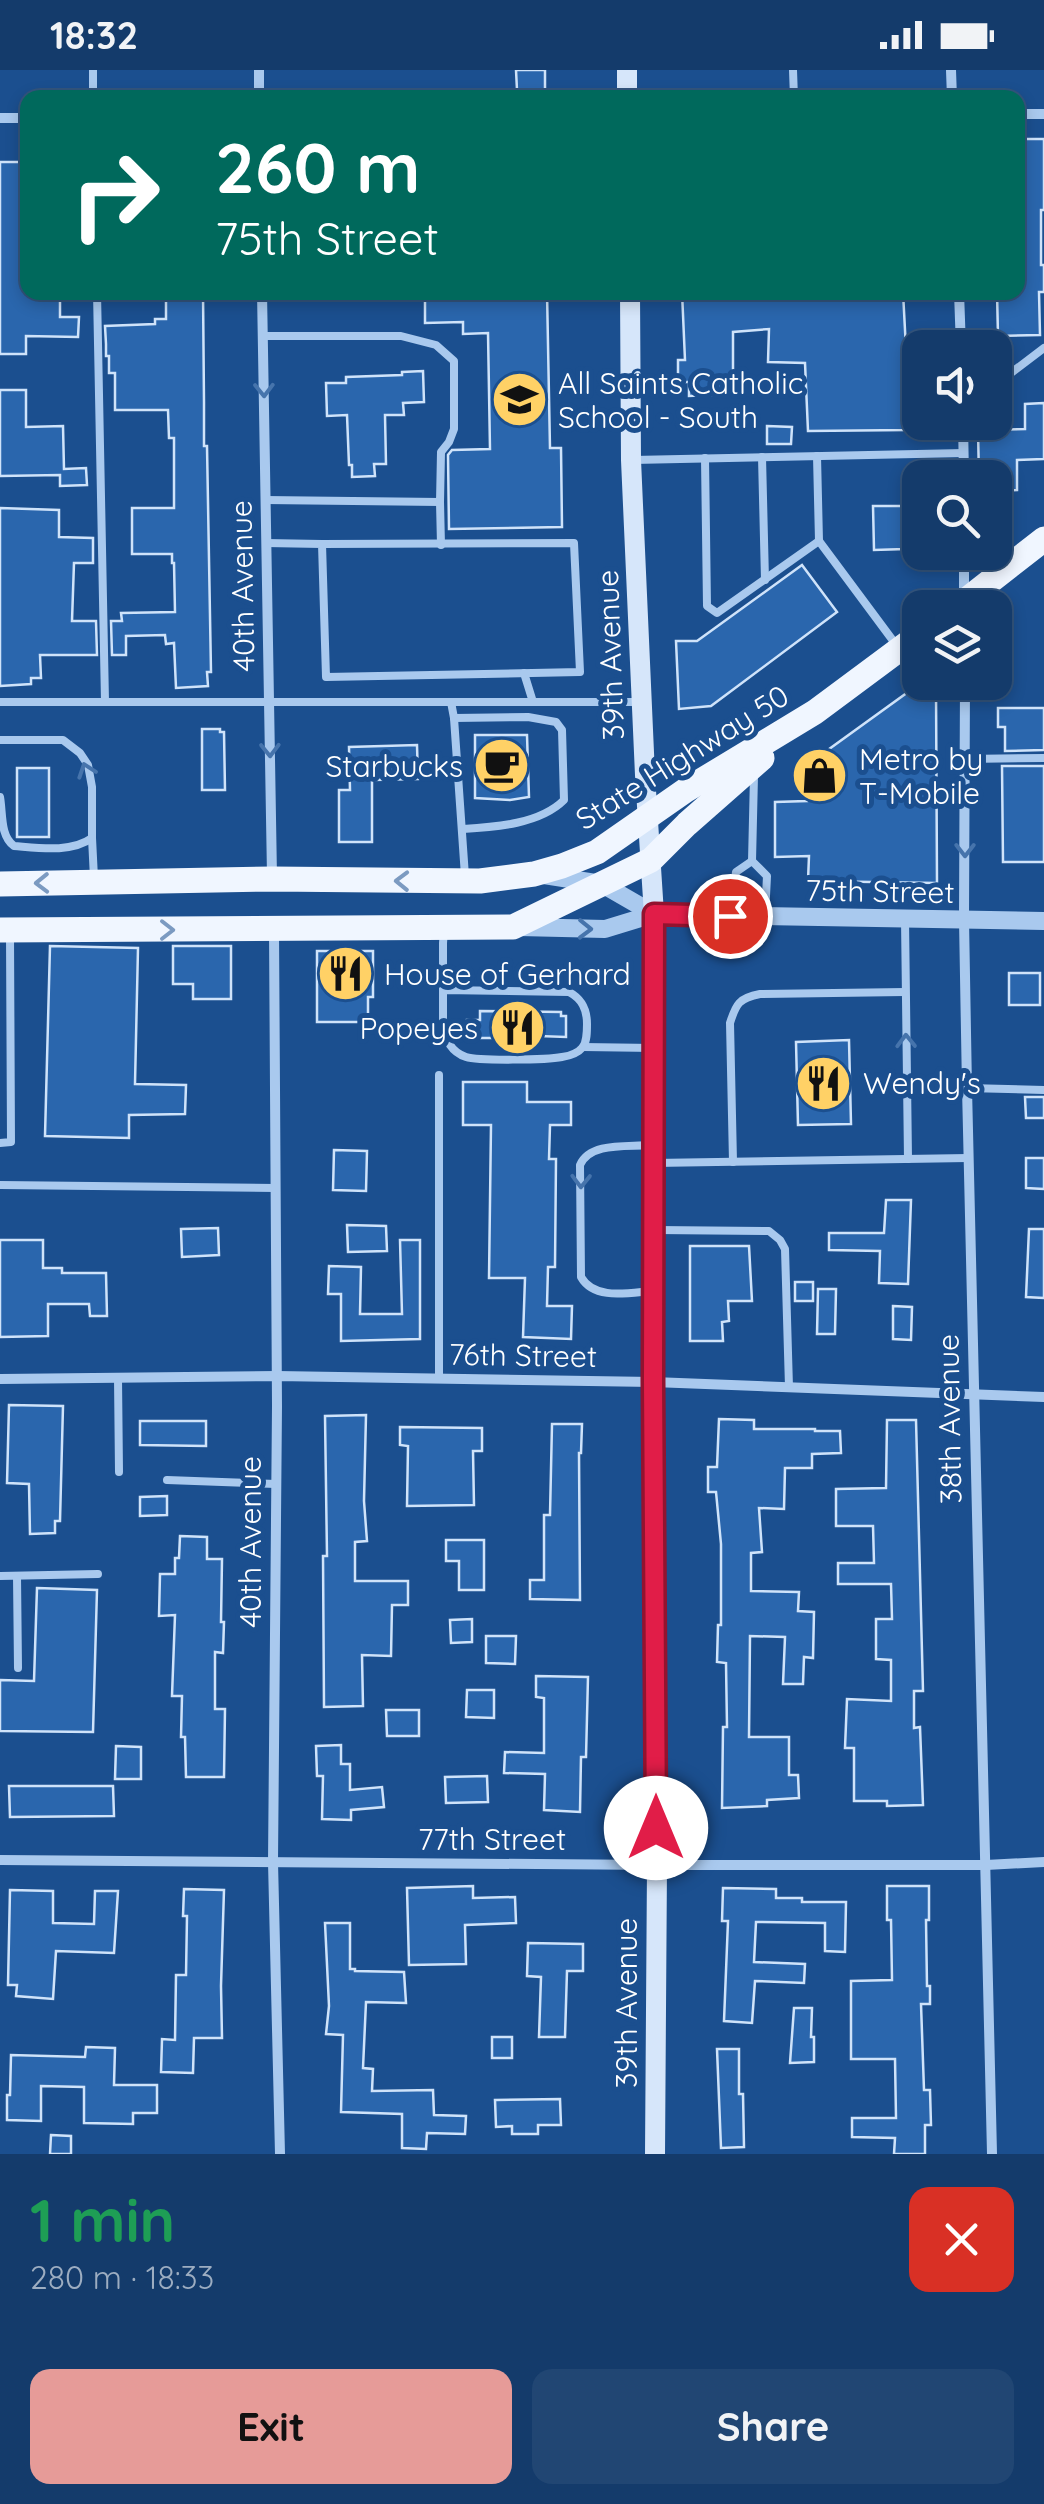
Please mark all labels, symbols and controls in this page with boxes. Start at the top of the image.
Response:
text: 18:32 [50,11,138,59]
text: 260 m [215,123,421,211]
icon: right [50,130,180,260]
text: 75th Street [215,210,439,266]
map controls [902,330,1012,700]
button: sound [902,330,1012,440]
place label: All Saints Catholic School - South [558,364,803,436]
school or university icon: All Saints Catholic School - South [489,370,549,430]
one-way arrow [253,382,274,398]
button: search [902,460,1012,570]
street label: 40th Avenue [222,500,262,672]
street label: 39th Avenue [588,569,632,741]
button: layers [902,590,1012,700]
street label: State Highway 50 [568,676,796,838]
cafe icon: Starbucks [472,736,532,796]
place label: Metro by T-Mobile [859,740,983,812]
one-way arrow [259,742,280,758]
shop icon: Metro by T-Mobile [790,746,850,806]
place label: Starbucks [325,747,463,785]
one-way arrow [78,763,98,780]
one-way arrow [954,842,976,858]
one-way arrow [393,870,409,891]
street label: 75th Street [805,871,955,911]
one-way arrow [34,873,50,894]
pin [688,874,773,959]
icon: arrive [703,889,758,944]
one-way arrow [577,918,593,939]
one-way arrow [160,919,176,941]
restaurant icon: House of Gerhard [315,944,375,1004]
place label: House of Gerhard [384,955,631,993]
restaurant icon: Popeyes [487,998,547,1058]
place label: Popeyes [359,1009,478,1047]
one-way arrow [895,1032,916,1048]
restaurant icon: Wendy's [794,1053,854,1113]
place label: Wendy's [863,1064,981,1102]
one-way arrow [570,1174,591,1190]
street label: 38th Avenue [929,1334,969,1504]
street label: 76th Street [449,1335,597,1375]
street label: 40th Avenue [231,1456,269,1628]
position arrow [604,1776,708,1880]
street label: 77th Street [418,1820,566,1858]
street label: 39th Avenue [607,1918,645,2088]
text: 1 min [30,2182,175,2257]
button: close [909,2187,1014,2292]
text: 280 m · 18:33 [30,2257,214,2297]
button: Exit [30,2369,512,2484]
button: Share [532,2369,1014,2484]

